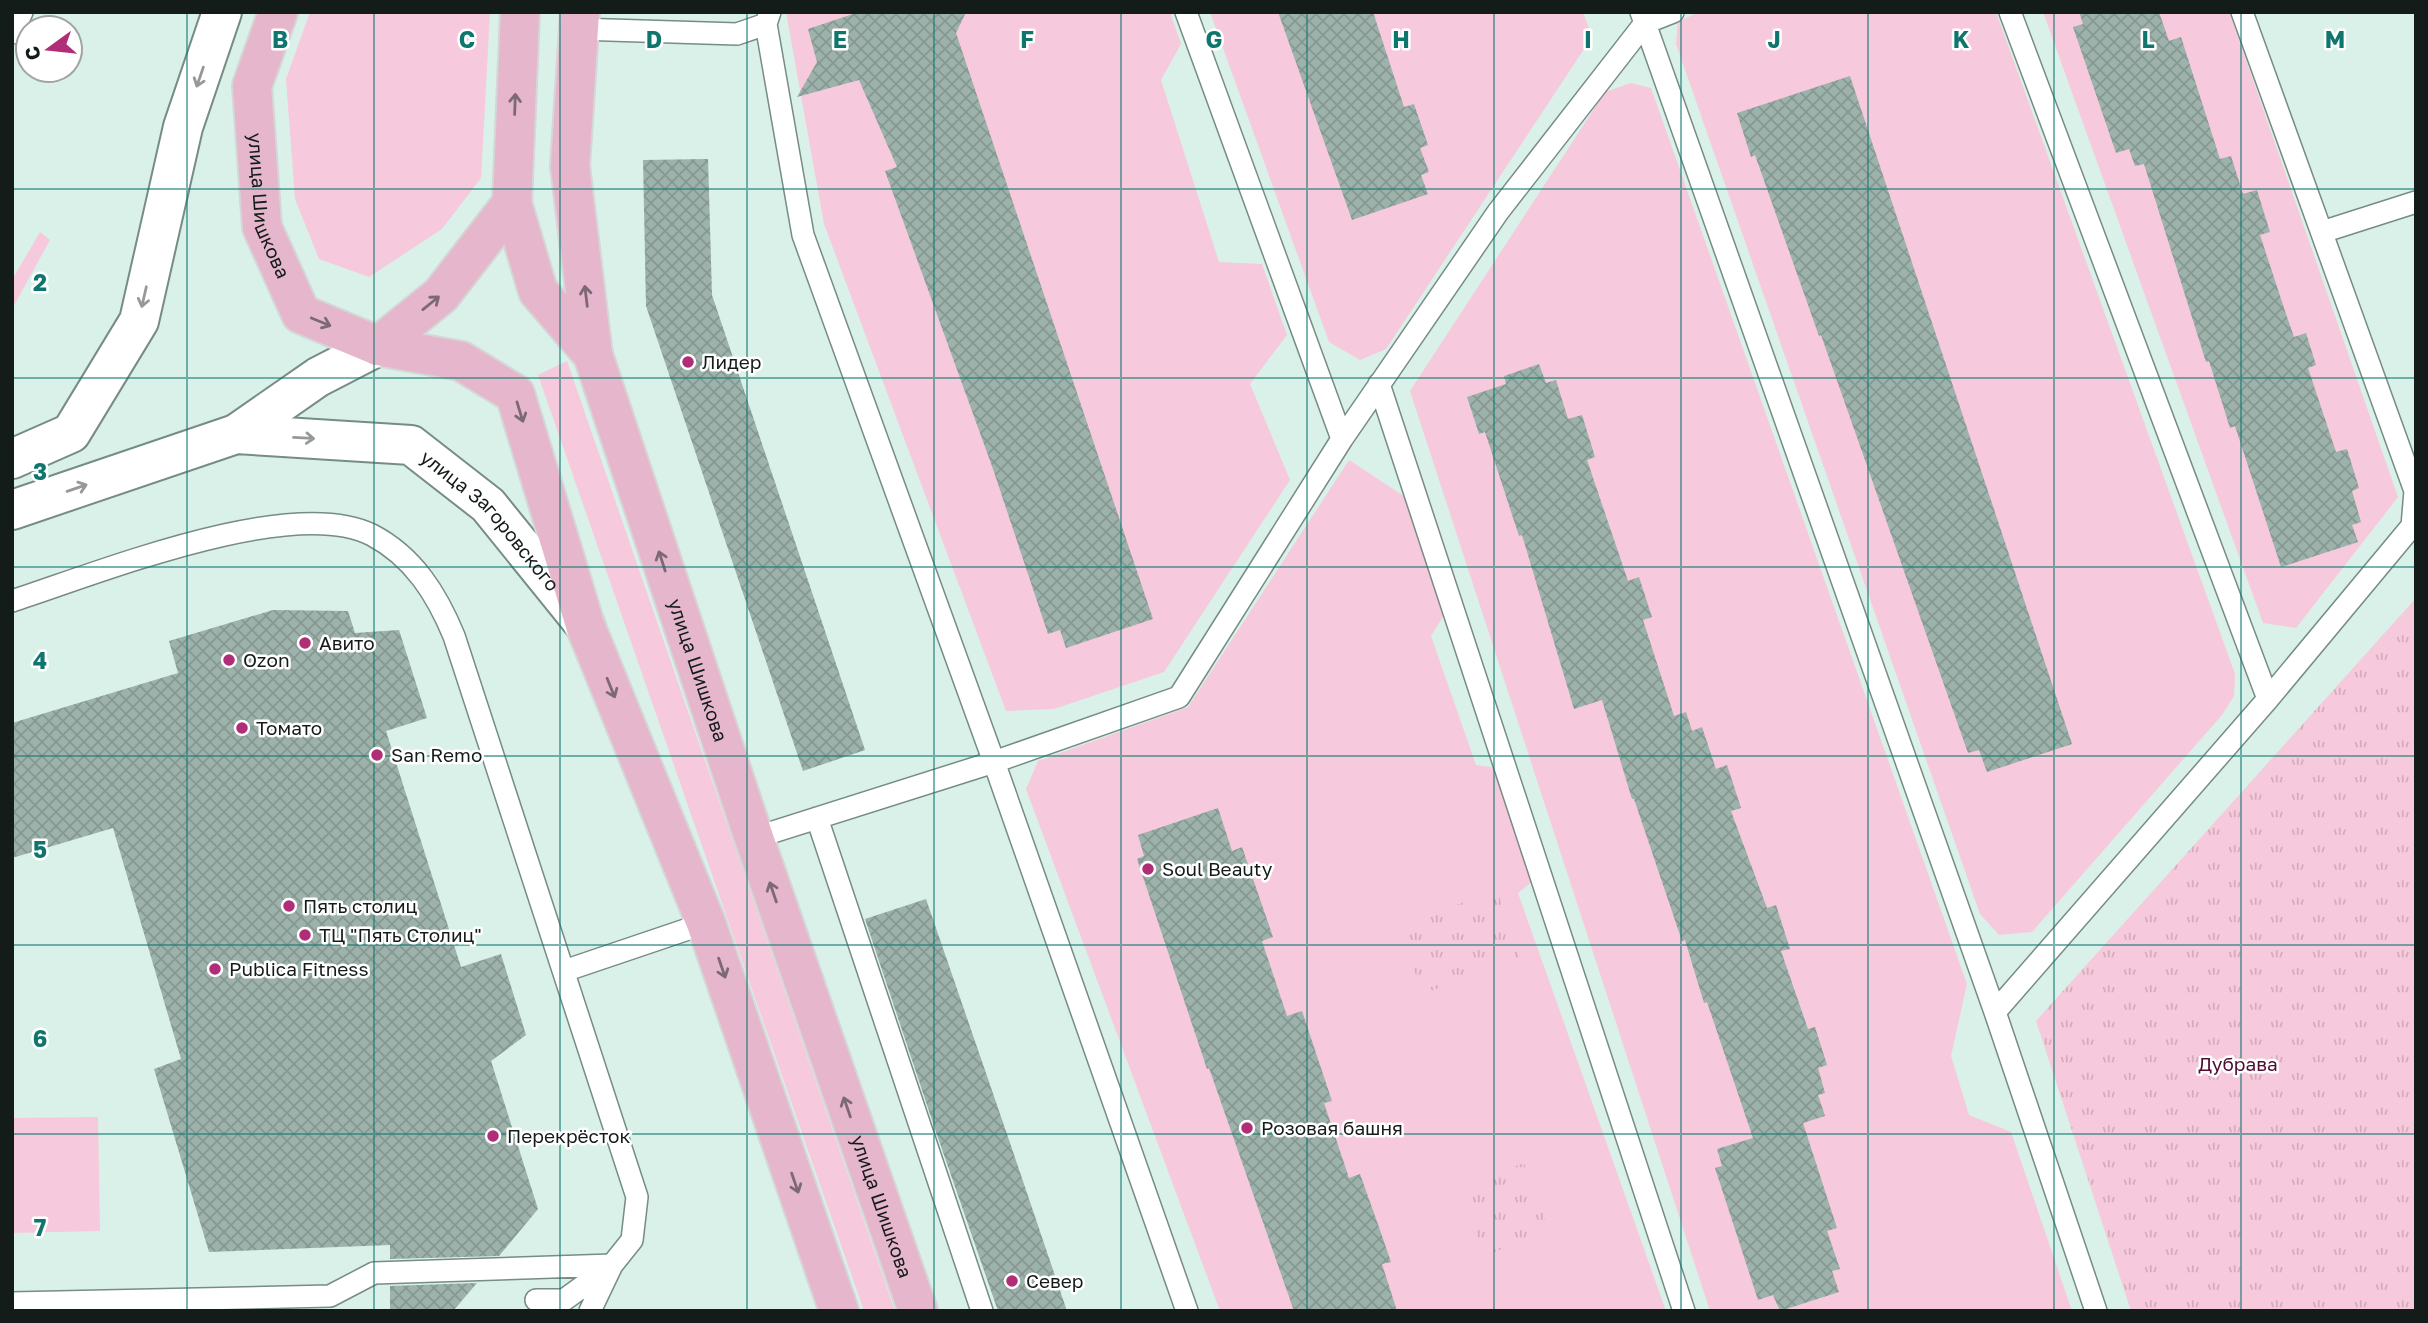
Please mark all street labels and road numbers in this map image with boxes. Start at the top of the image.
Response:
street label: улица Шишкова [244,132,295,282]
street label: улица Загоровского [416,445,565,595]
street label: улица Шишкова [664,596,733,745]
street label: улица Шишкова [847,1132,918,1281]

